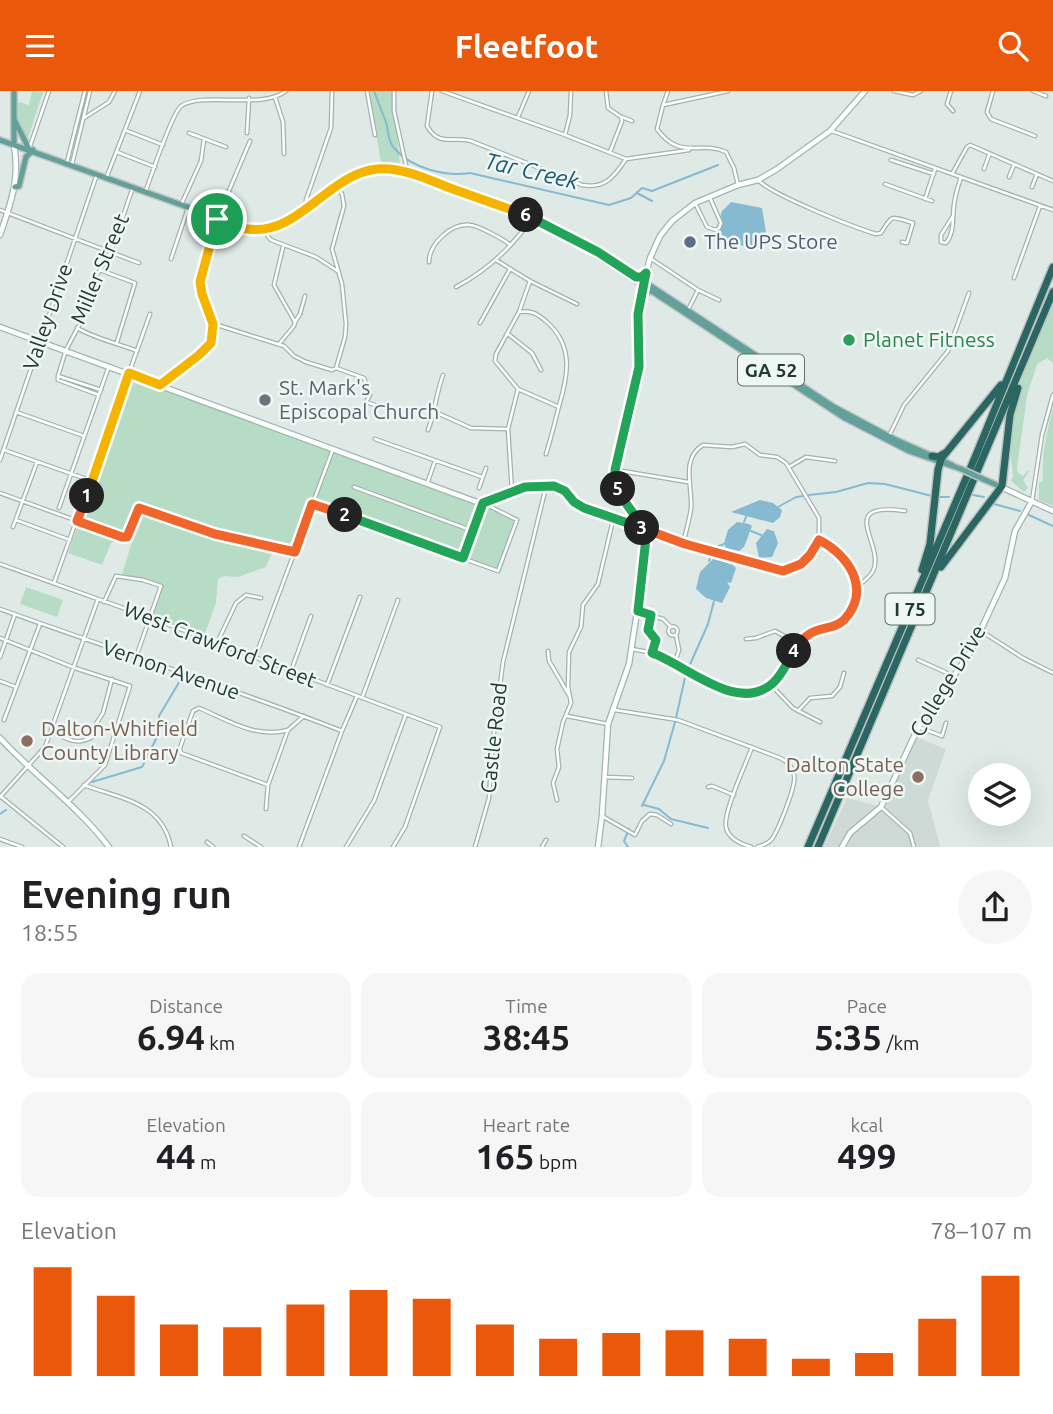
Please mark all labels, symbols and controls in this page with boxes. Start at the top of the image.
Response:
icon: menu [21,27,59,65]
icon: search [994,27,1032,65]
text: Fleetfoot [455,28,598,64]
water label: Tar Creek [483,148,582,193]
pin [187,189,247,249]
pin: 6 [508,197,544,233]
icon: arrive [198,200,236,238]
text: 6 [520,203,531,225]
street label: Miller Street [65,210,133,327]
place label: The UPS Store [704,229,838,253]
marker: The UPS Store [682,234,698,250]
street label: Valley Drive [18,260,76,373]
place label: Planet Fitness [863,327,995,351]
marker: Planet Fitness [841,332,857,348]
road number: GA 52 [738,355,804,385]
place label: St. Mark's Episcopal Church [279,375,439,423]
marker: St. Mark's Episcopal Church [257,392,273,408]
pin: 5 [600,471,636,507]
text: 5 [612,477,623,499]
pin: 1 [70,479,104,513]
text: 1 [81,484,92,506]
pin: 2 [328,497,362,533]
text: 2 [339,503,350,525]
pin: 3 [624,511,660,545]
text: 3 [636,516,647,538]
road number: I 75 [886,594,934,625]
street label: West Crawford Street [121,596,320,692]
street label: College Drive [904,620,990,741]
pin: 4 [776,633,812,669]
street label: Vernon Avenue [99,634,243,704]
text: 4 [788,639,799,661]
street label: Castle Road [475,681,511,795]
place label: Dalton-Whitfield County Library [41,716,198,764]
marker: Dalton-Whitfield County Library [19,733,35,749]
place label: Dalton State College [786,752,904,800]
map controls [968,763,1031,826]
button: layers [968,763,1031,826]
marker: Dalton State College [910,769,926,785]
button: share [958,870,1032,944]
text: Evening run [21,873,232,915]
text: 18:55 [21,920,79,945]
text: Distance [149,995,223,1017]
text: Time [505,995,548,1017]
text: Pace [847,995,887,1017]
text: 6.94 [137,1017,205,1057]
text: 38:45 [483,1017,570,1057]
text: 5:35 [814,1017,882,1057]
text: km [205,1032,235,1054]
text: /km [882,1032,919,1054]
text: Elevation [147,1114,226,1136]
text: Heart rate [483,1114,570,1136]
text: kcal [850,1114,883,1136]
text: 44 [156,1136,196,1176]
text: 165 [475,1136,535,1176]
text: 499 [837,1136,896,1176]
text: m [196,1151,216,1173]
text: bpm [535,1151,578,1173]
text: Elevation [21,1218,117,1243]
text: 78–107 m [931,1218,1032,1243]

